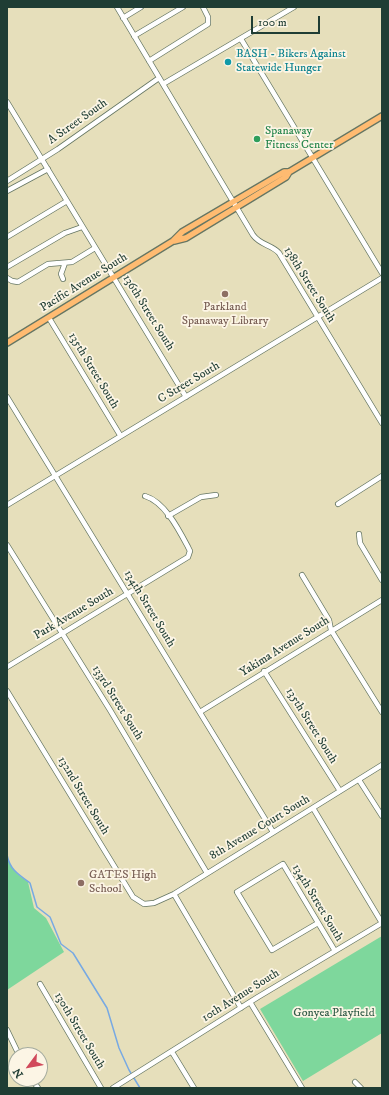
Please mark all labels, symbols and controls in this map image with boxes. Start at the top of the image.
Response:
scale bar [253,8,322,34]
text: 100 m [258,15,287,30]
place label: BASH - Bikers Against Statewide Hunger [236,48,346,76]
marker: BASH - Bikers Against Statewide Hunger [223,57,233,67]
street label: A Street South [46,96,110,148]
place label: Spanaway Fitness Center [265,125,333,153]
marker: Spanaway Fitness Center [252,134,262,144]
street label: 138th Street South [280,244,338,326]
street label: Pacific Avenue South [38,250,130,316]
street label: 136th Street South [119,272,177,354]
marker: Parkland Spanaway Library [220,289,230,299]
place label: Parkland Spanaway Library [182,301,268,329]
street label: 135th Street South [65,330,121,412]
street label: C Street South [155,359,223,407]
street label: 134th Street South [120,568,178,650]
street label: Park Avenue South [32,585,116,643]
street label: Yakima Avenue South [238,614,332,680]
street label: 133rd Street South [88,663,146,743]
street label: 135th Street South [282,685,340,767]
street label: 132nd Street South [54,754,112,838]
street label: 8th Avenue Court South [207,792,313,864]
street label: 134th Street South [288,862,346,944]
place label: GATES High School [89,869,156,897]
marker: GATES High School [76,878,86,888]
street label: 10th Avenue South [200,966,282,1026]
street label: 130th Street South [50,990,108,1072]
park label: Gonyea Playfield [293,1007,375,1021]
north arrow [8,1047,48,1087]
text: N [10,1065,27,1080]

